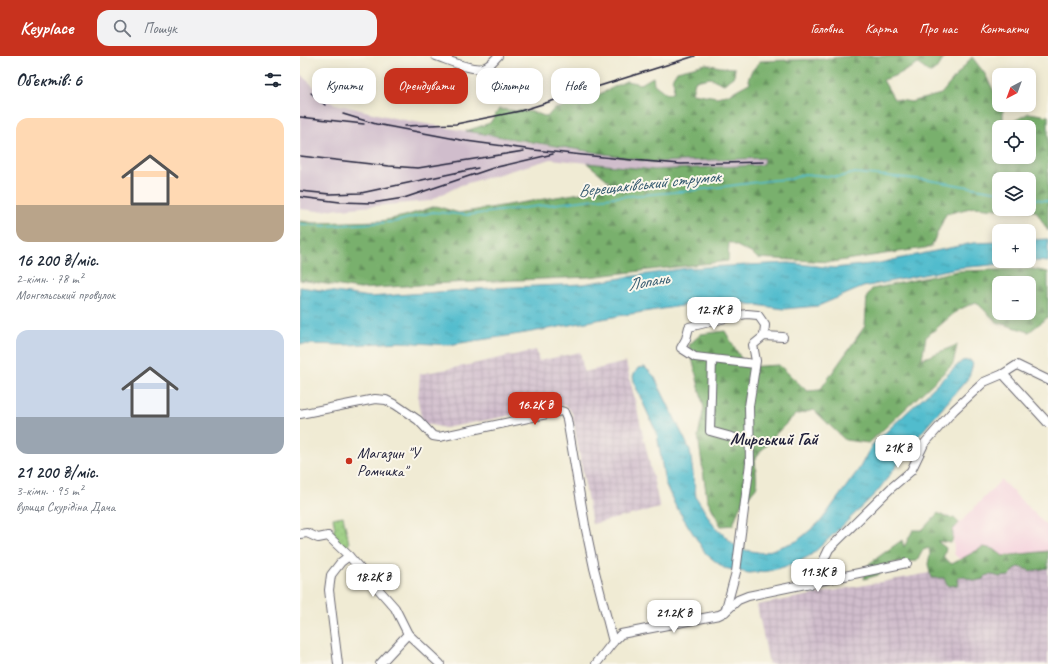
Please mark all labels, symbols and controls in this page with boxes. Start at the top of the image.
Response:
search box [97,10,377,46]
text: Keyplace [20,16,73,40]
icon: search [111,17,133,39]
text: Пошук [143,19,177,38]
text: Головна [810,20,843,37]
text: Карта [865,20,897,37]
text: Про нас [919,20,958,37]
text: Контакти [980,20,1028,37]
chip: Купити [312,68,376,104]
chip: Орендувати [384,68,468,104]
chip: Фільтри [476,68,543,104]
chip: Нове [551,68,600,104]
north arrow [992,68,1036,112]
map controls [992,68,1036,320]
icon: filters [262,69,284,91]
text: Об’єктів: 6 [16,70,82,91]
button: locate [992,120,1036,164]
icon: home [114,144,186,216]
water label: Верещаківський струмок [577,165,724,201]
button: layers [992,172,1036,216]
button: + [992,224,1036,268]
text: 16 200 ₴/міс. [16,250,98,271]
water label: Лопань [626,267,672,295]
text: 2-кімн. · 78 m² [16,271,83,287]
button: − [992,276,1036,320]
text: Монгольський провулок [16,287,115,303]
pin: 12.7K ₴ [677,297,751,331]
text: 12.7K ₴ [696,302,732,318]
icon: home [114,356,186,428]
pin: 16.2K ₴ [498,392,572,426]
text: 16.2K ₴ [517,397,553,413]
district label: Мирський Гай [730,428,819,450]
pin: 21K ₴ [870,435,926,469]
text: 21K ₴ [884,440,912,456]
place label: Магазин "У Ромчика" [357,443,422,481]
marker: Магазин "У Ромчика" [344,456,354,466]
text: 21 200 ₴/міс. [16,462,98,483]
text: 3-кімн. · 95 m² [16,483,83,499]
text: вулиця Скурідіна Дача [16,499,115,515]
pin: 11.3K ₴ [781,559,855,593]
pin: 18.2K ₴ [336,564,410,598]
text: 11.3K ₴ [800,564,836,580]
text: 18.2K ₴ [355,569,391,585]
pin: 21.2K ₴ [637,600,711,634]
text: 21.2K ₴ [656,605,692,621]

